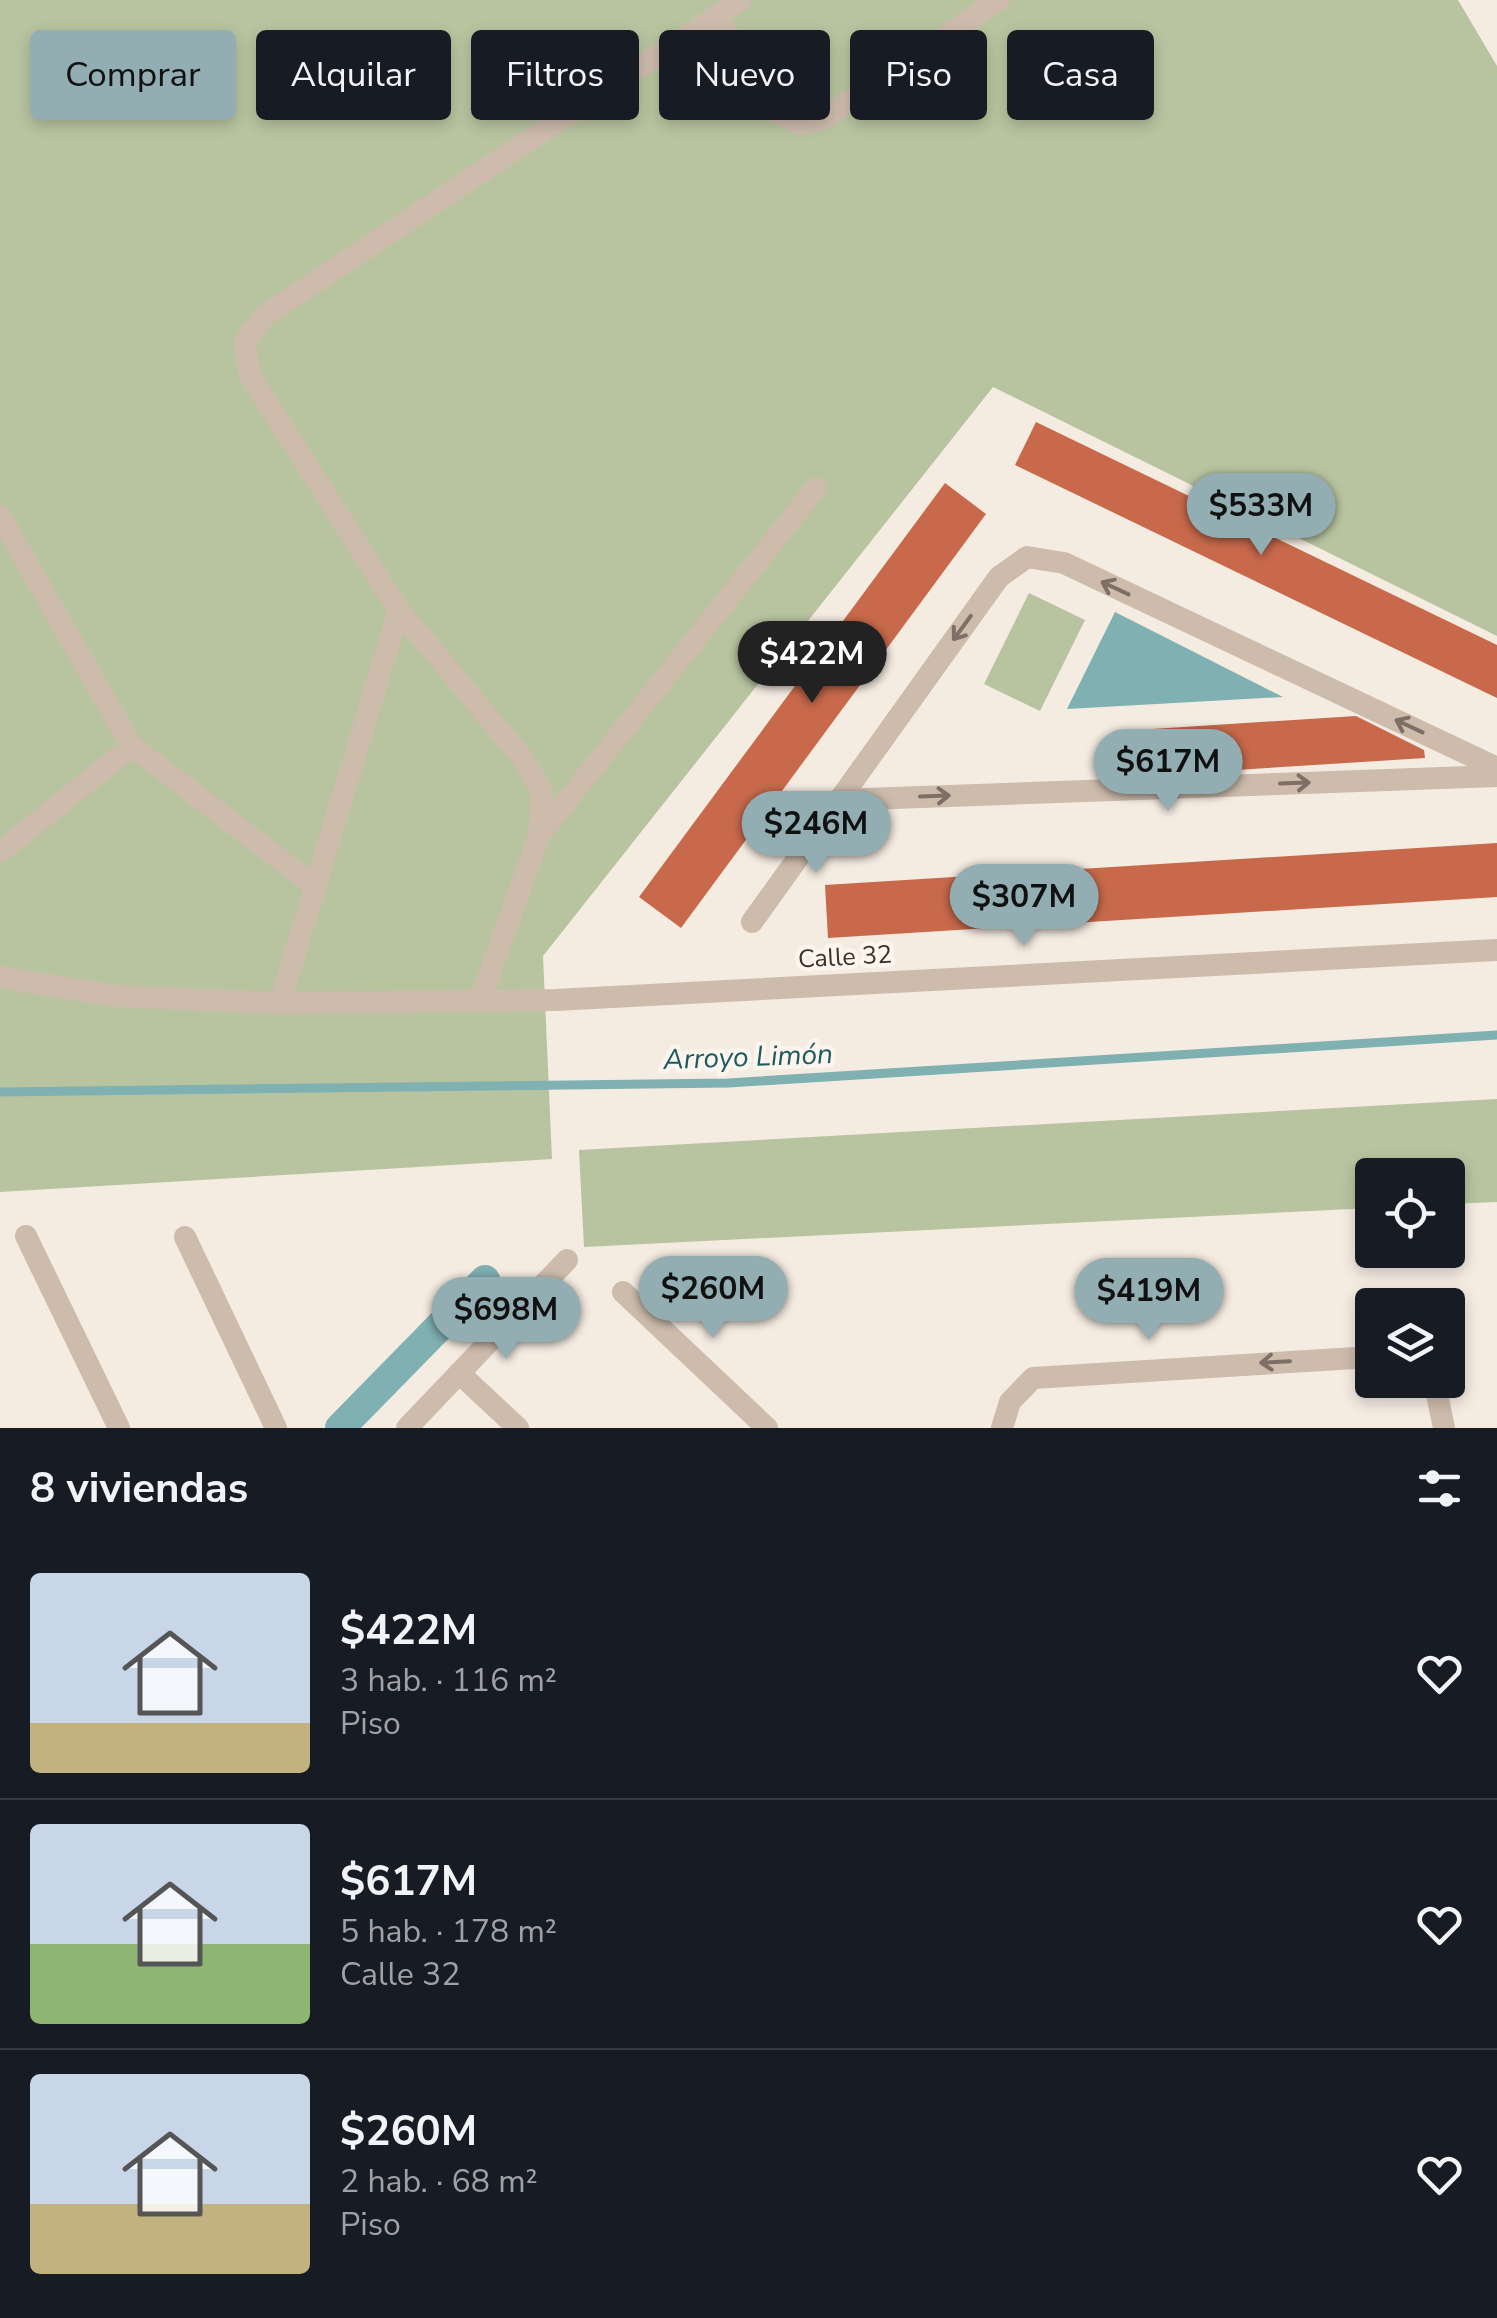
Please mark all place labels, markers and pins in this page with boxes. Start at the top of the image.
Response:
pin: $533M [1191,473,1331,558]
pin: $422M [742,621,882,706]
pin: $617M [1098,729,1238,814]
pin: $246M [746,791,886,876]
pin: $307M [954,864,1094,949]
pin: $260M [643,1256,783,1341]
pin: $419M [1079,1258,1219,1343]
pin: $698M [436,1277,576,1362]

